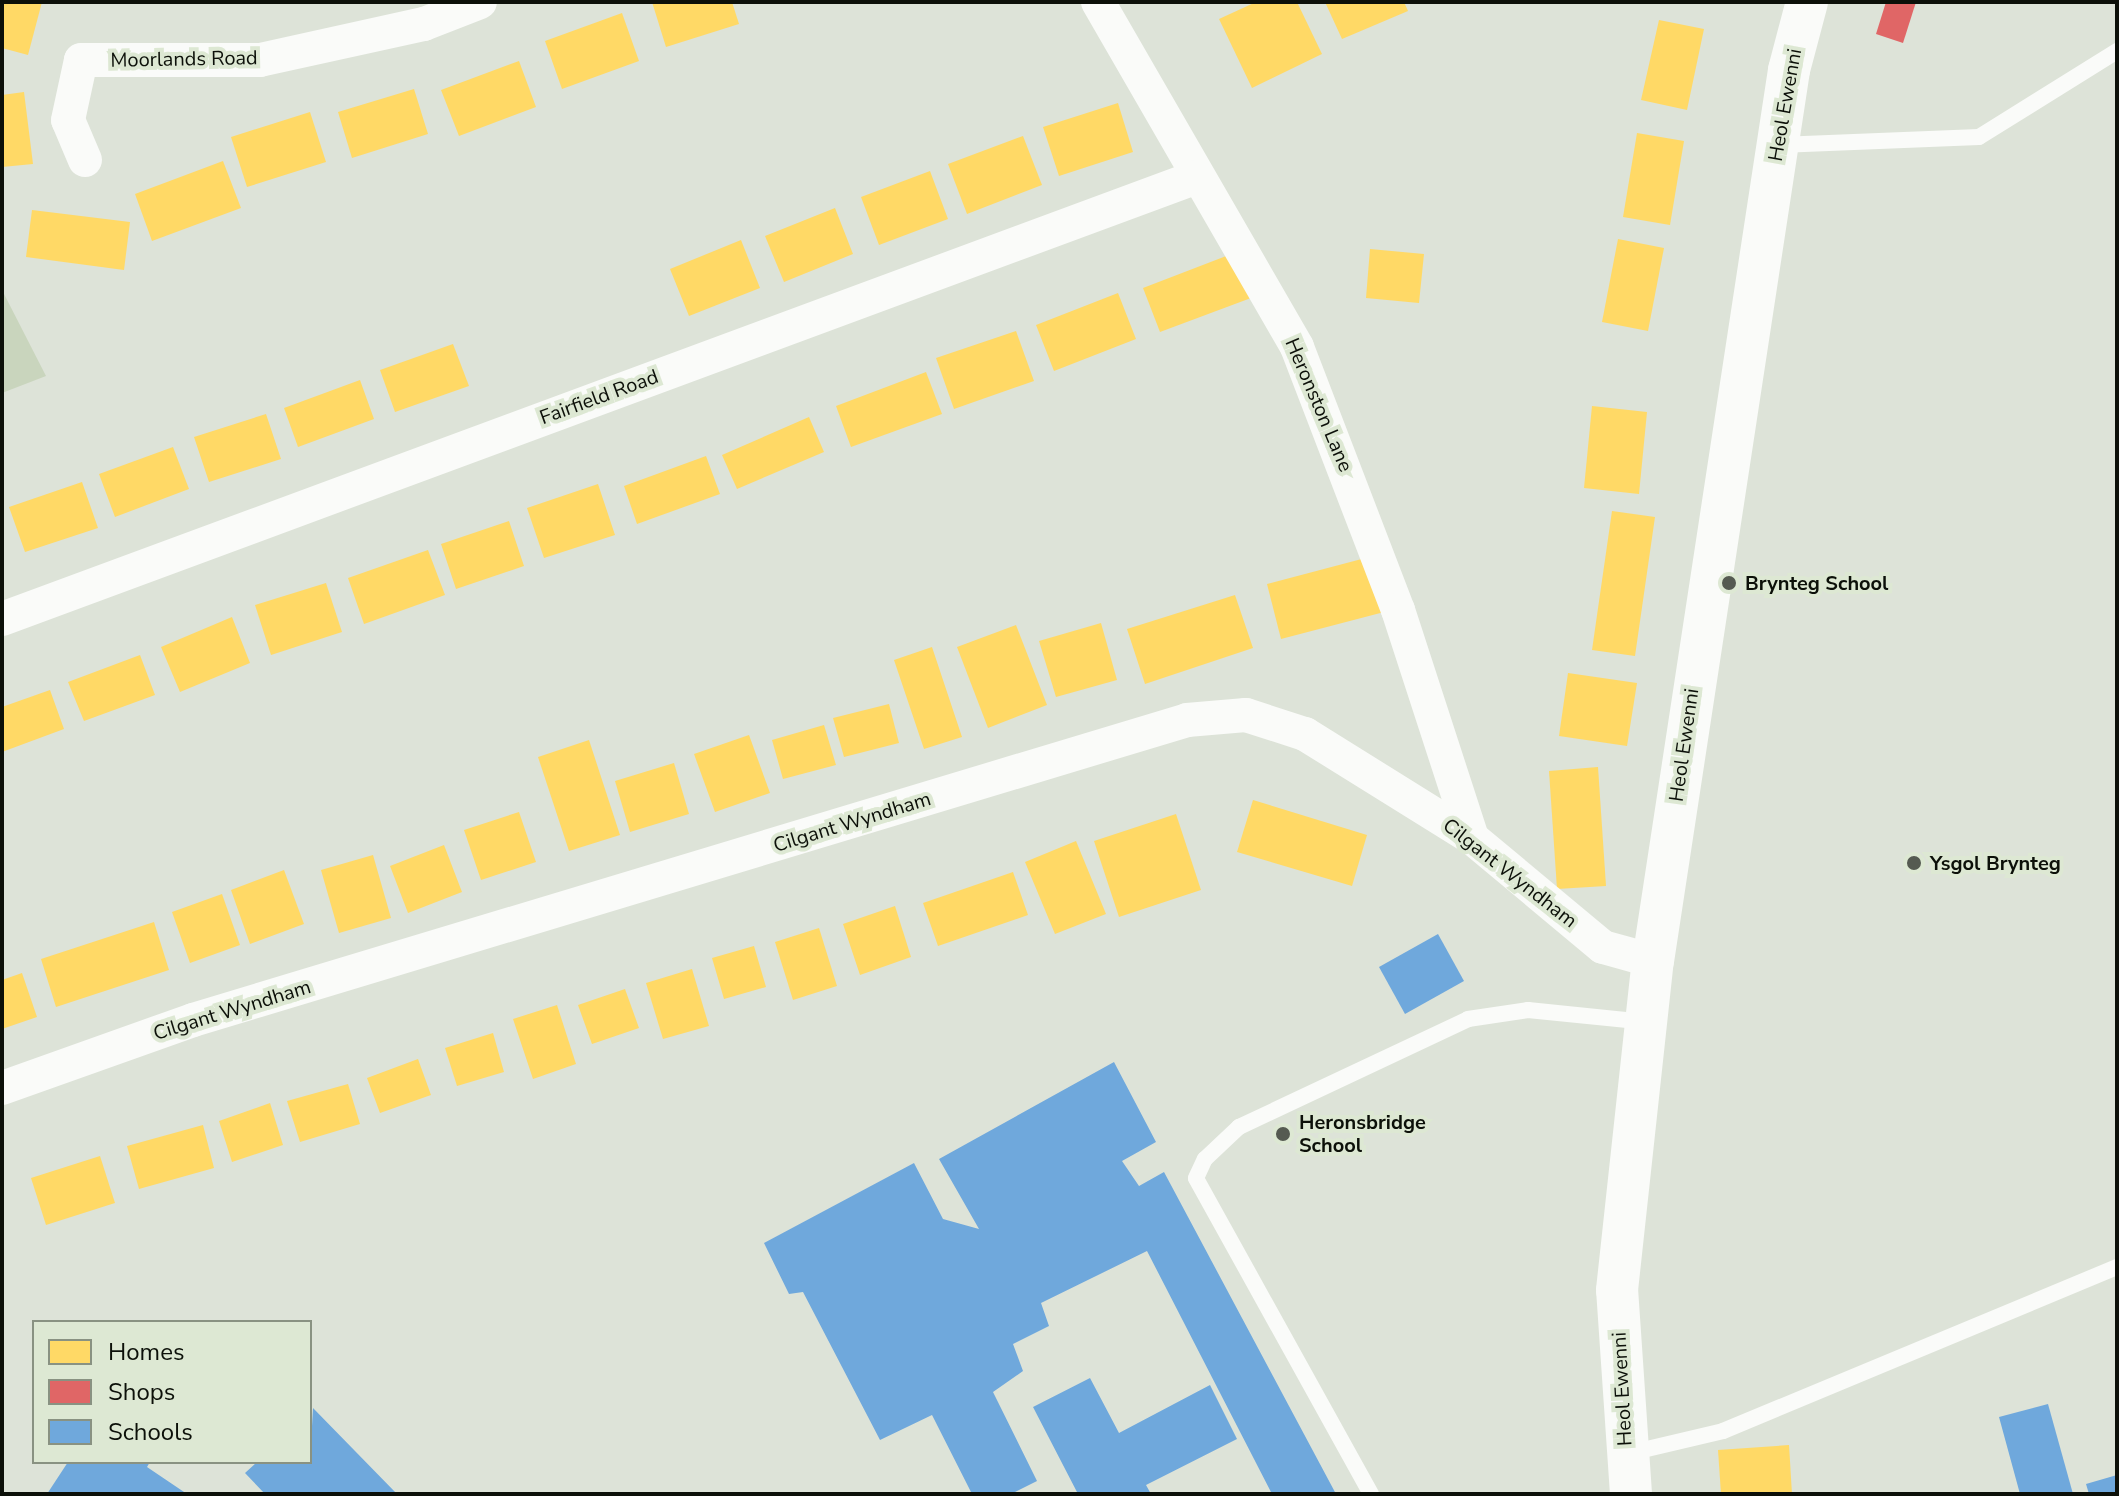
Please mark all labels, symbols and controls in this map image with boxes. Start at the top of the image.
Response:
street label: Moorlands Road [110,46,258,72]
street label: Heol Ewenni [1763,47,1807,163]
street label: Heronston Lane [1280,335,1358,475]
street label: Fairfield Road [536,364,662,430]
place label: Brynteg School [1745,571,1888,595]
marker: Brynteg School [1720,574,1738,592]
street label: Heol Ewenni [1664,687,1704,803]
street label: Cilgant Wyndham [770,787,934,857]
street label: Cilgant Wyndham [1438,813,1582,933]
place label: Ysgol Brynteg [1930,851,2061,875]
marker: Ysgol Brynteg [1905,854,1923,872]
street label: Cilgant Wyndham [150,975,314,1045]
place label: Heronsbridge School [1299,1110,1426,1157]
marker: Heronsbridge School [1274,1125,1292,1143]
legend [32,1320,312,1464]
street label: Heol Ewenni [1607,1331,1637,1447]
text: Homes [108,1336,184,1368]
text: Shops [108,1376,175,1408]
text: Schools [108,1416,193,1448]

